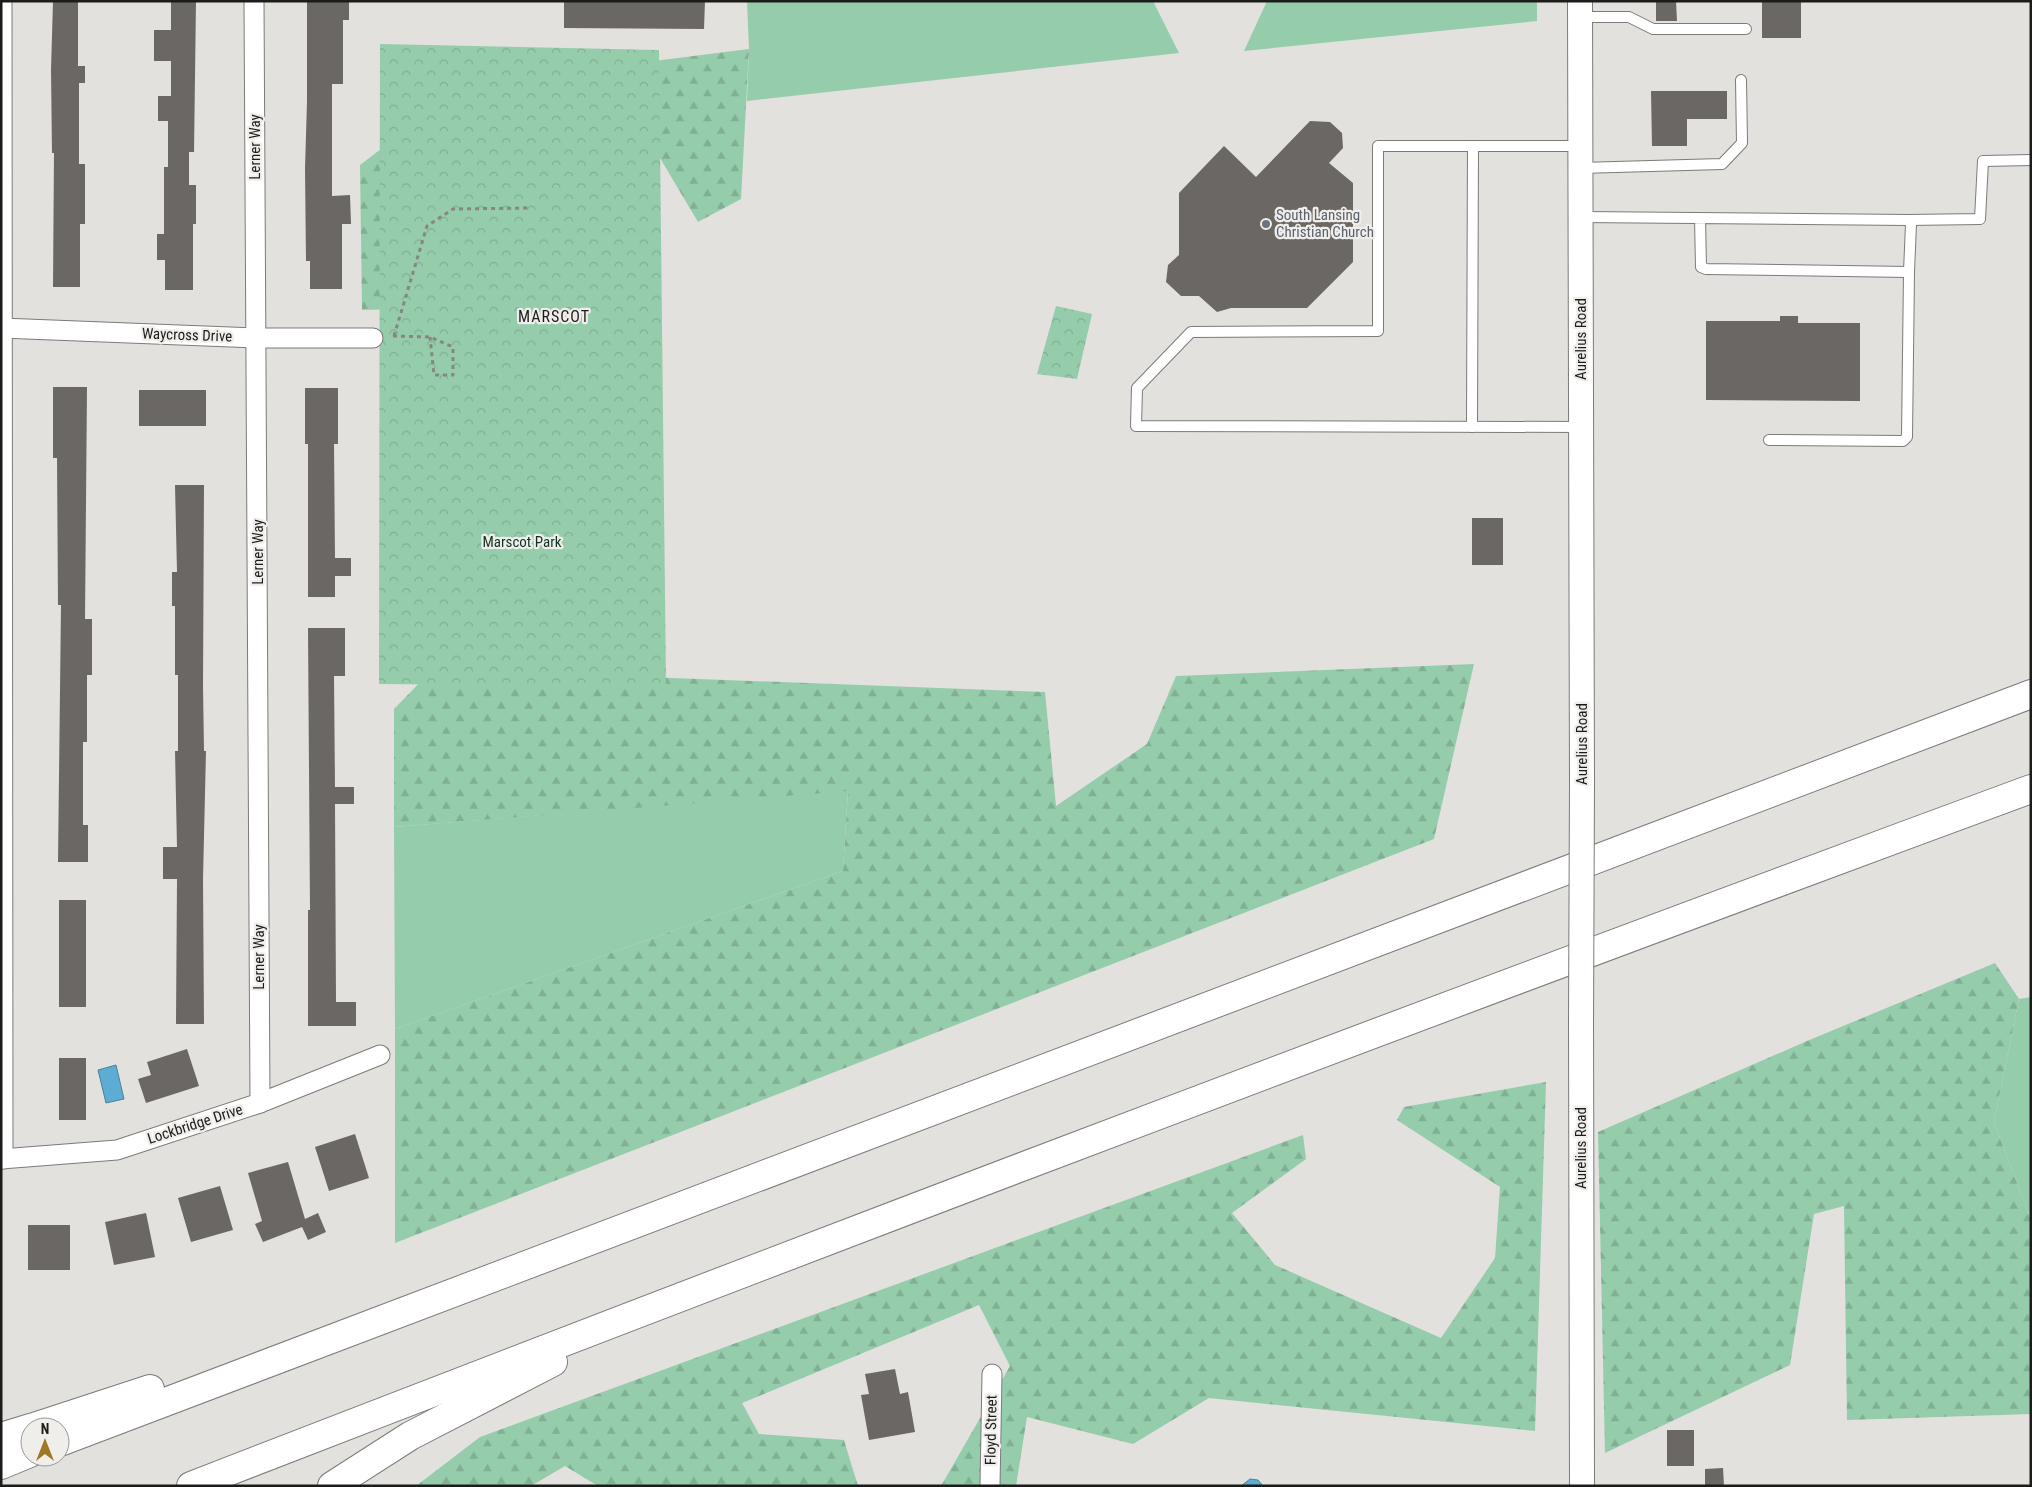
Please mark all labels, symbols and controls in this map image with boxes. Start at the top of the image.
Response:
street label: Lerner Way [246,114,264,180]
place label: South Lansing Christian Church [1276,206,1374,241]
marker: South Lansing Christian Church [1260,218,1272,230]
street label: Aurelius Road [1572,298,1590,380]
district label: MARSCOT [518,307,590,326]
street label: Waycross Drive [142,324,232,346]
street label: Lerner Way [249,519,267,585]
park label: Marscot Park [482,533,562,551]
street label: Aurelius Road [1573,703,1591,785]
street label: Lerner Way [250,924,268,990]
street label: Lockbridge Drive [145,1100,245,1148]
street label: Aurelius Road [1572,1107,1590,1189]
street label: Floyd Street [981,1395,1001,1465]
north arrow [20,1417,70,1467]
text: N [41,1421,49,1437]

